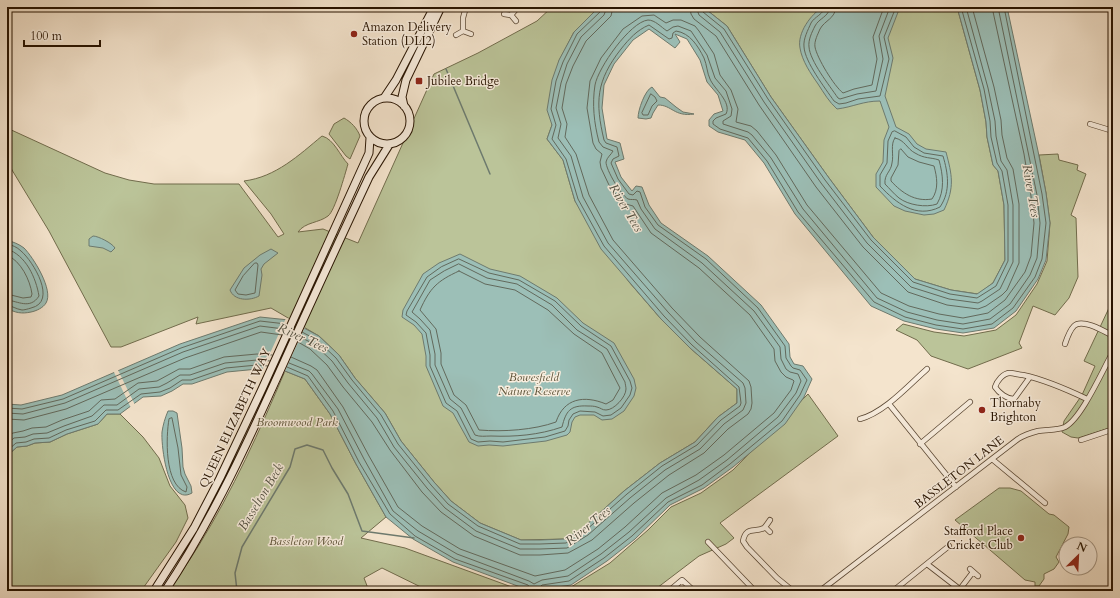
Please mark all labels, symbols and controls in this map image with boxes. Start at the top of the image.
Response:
place label: Amazon Delivery Station (DLI2) [362,19,452,49]
scale bar [24,22,100,48]
text: 100 m [30,28,63,44]
marker: Amazon Delivery Station (DLI2) [349,29,359,39]
place label: Jubilee Bridge [425,73,499,89]
marker: Jubilee Bridge [414,76,424,86]
water label: River Tees [1017,163,1045,220]
water label: River Tees [604,180,648,236]
water label: River Tees [275,319,332,357]
street label: QUEEN ELIZABETH WAY [195,345,275,491]
park label: Bowesfield Nature Reserve [498,369,570,399]
place label: Thornaby Brighton [990,395,1042,425]
marker: Thornaby Brighton [977,405,987,415]
park label: Broomwood Park [256,414,338,430]
street label: BASSLETON LANE [911,432,1007,512]
water label: Basselton Beck [234,460,288,534]
water label: River Tees [561,502,615,550]
place label: Stafford Place Cricket Club [944,523,1013,553]
park label: Bassleton Wood [269,533,344,549]
marker: Stafford Place Cricket Club [1016,533,1026,543]
north arrow [1058,536,1098,576]
text: N [1074,539,1090,556]

